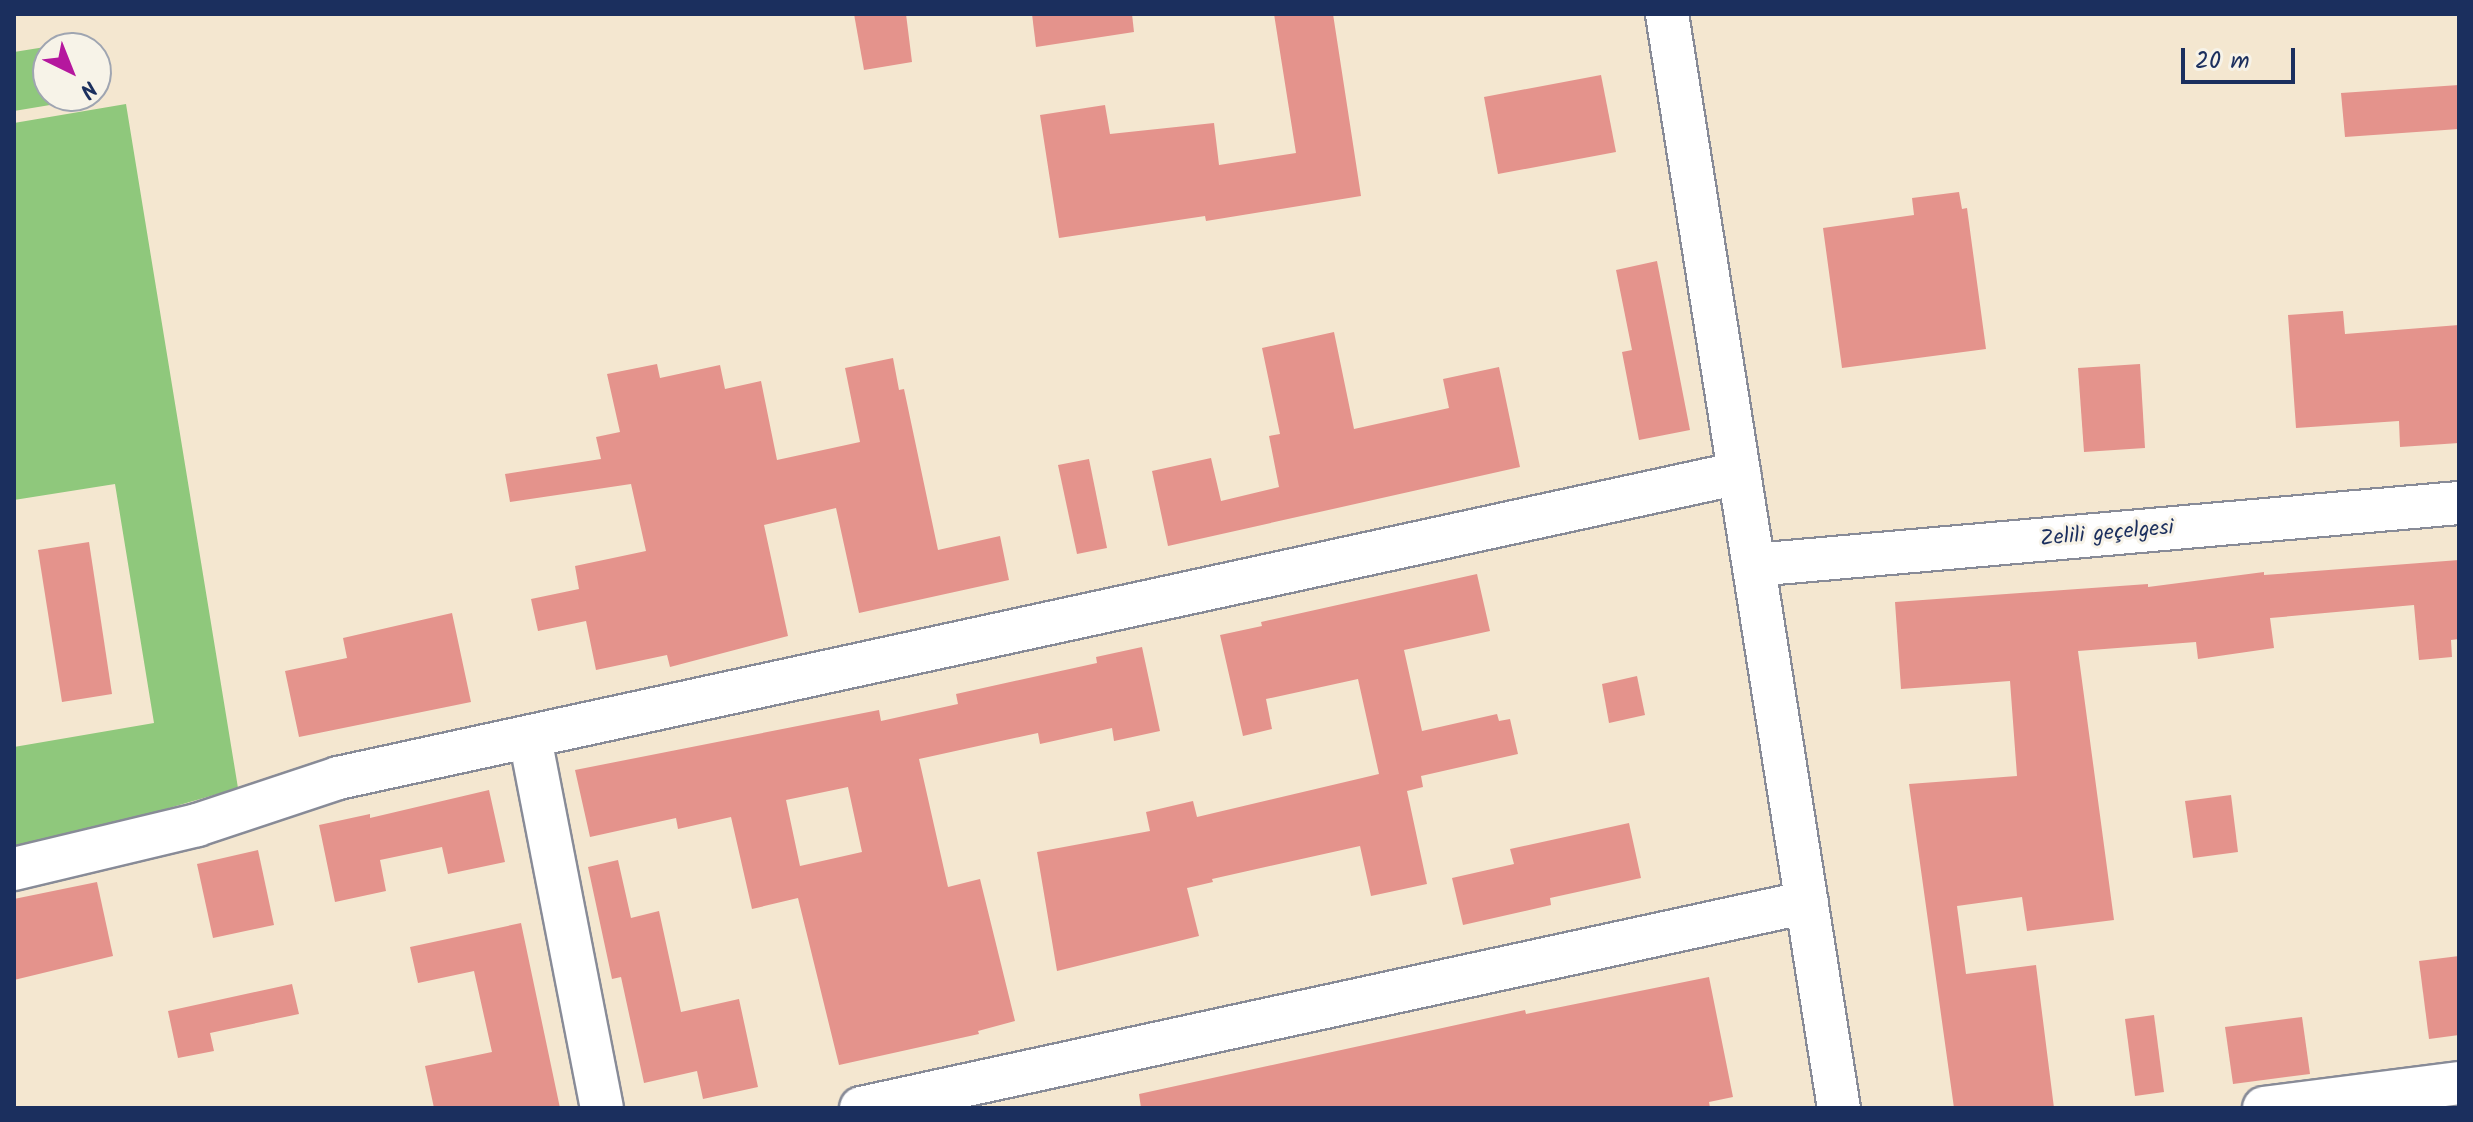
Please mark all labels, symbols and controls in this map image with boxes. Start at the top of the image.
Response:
north arrow [32,32,112,112]
scale bar [2185,32,2299,82]
text: 20 m [2195,42,2250,81]
text: N [70,71,104,106]
street label: Zelili geçelgesi [2039,515,2175,553]

